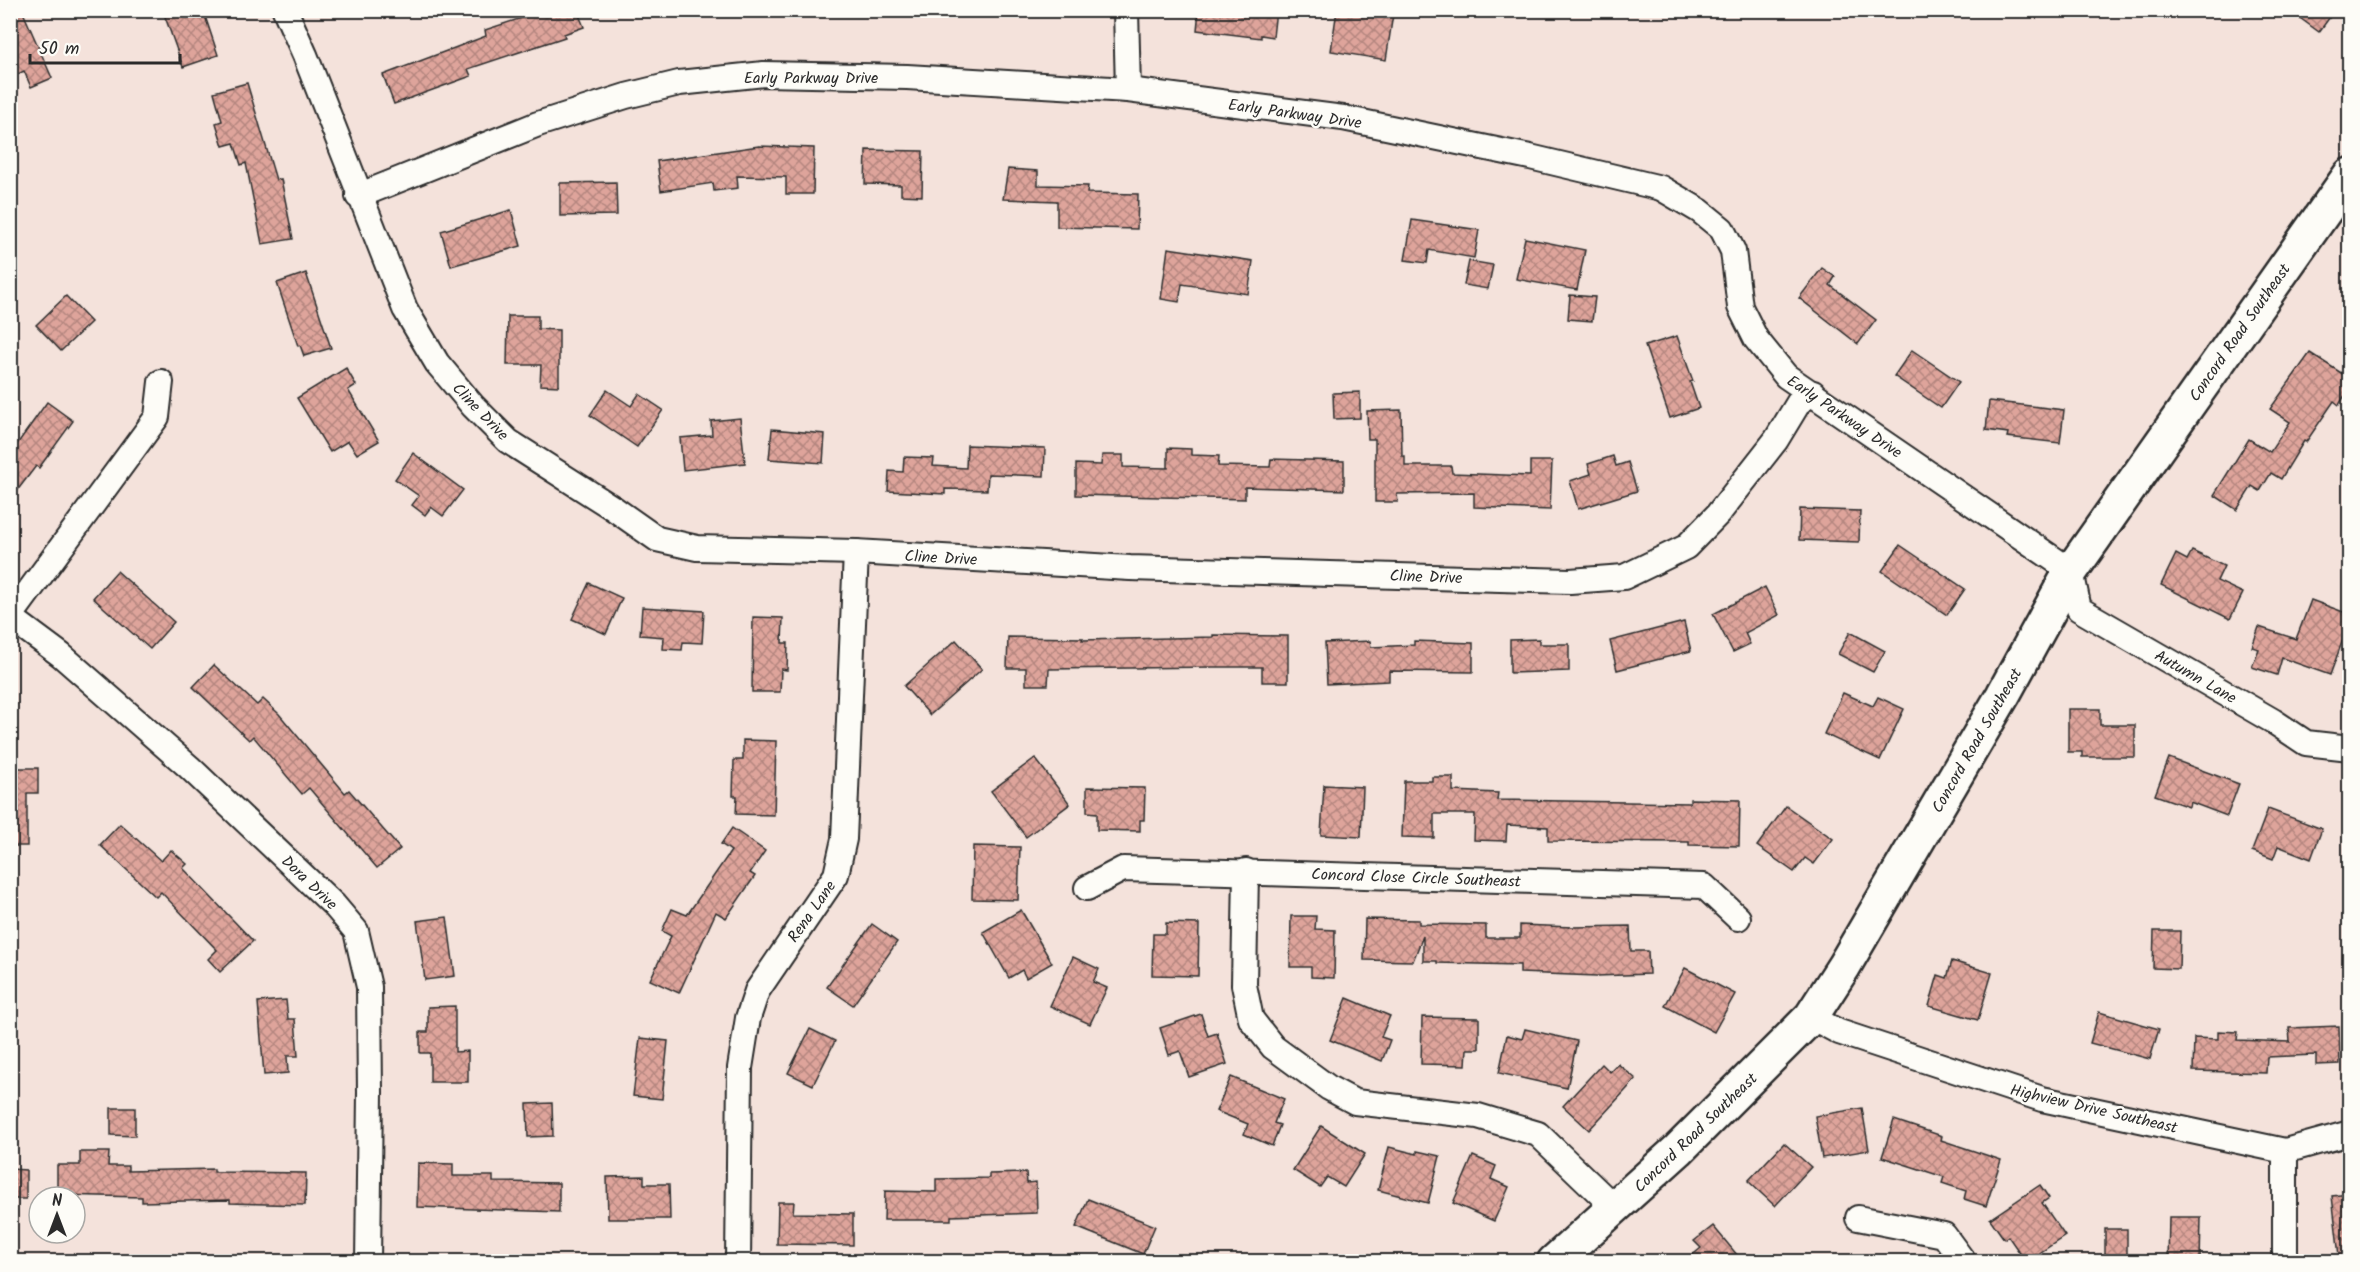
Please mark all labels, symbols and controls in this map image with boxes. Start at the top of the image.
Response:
scale bar [30,27,180,65]
text: 50 m [39,35,79,64]
street label: Early Parkway Drive [744,66,878,91]
street label: Early Parkway Drive [1226,93,1363,136]
street label: Concord Road Southeast [2183,258,2298,407]
street label: Early Parkway Drive [1781,369,1907,465]
street label: Cline Drive [446,377,514,447]
street label: Cline Drive [904,544,978,573]
street label: Cline Drive [1389,564,1463,591]
street label: Autumn Lane [2150,644,2241,711]
street label: Concord Road Southeast [1926,663,2029,818]
street label: Dora Drive [275,850,343,916]
street label: Concord Close Circle Southeast [1311,862,1522,895]
street label: Rena Lane [782,876,843,948]
street label: Concord Road Southeast [1628,1067,1764,1199]
street label: Highview Drive Southeast [2007,1078,2181,1141]
north arrow [27,1185,87,1245]
text: N [52,1189,62,1214]

